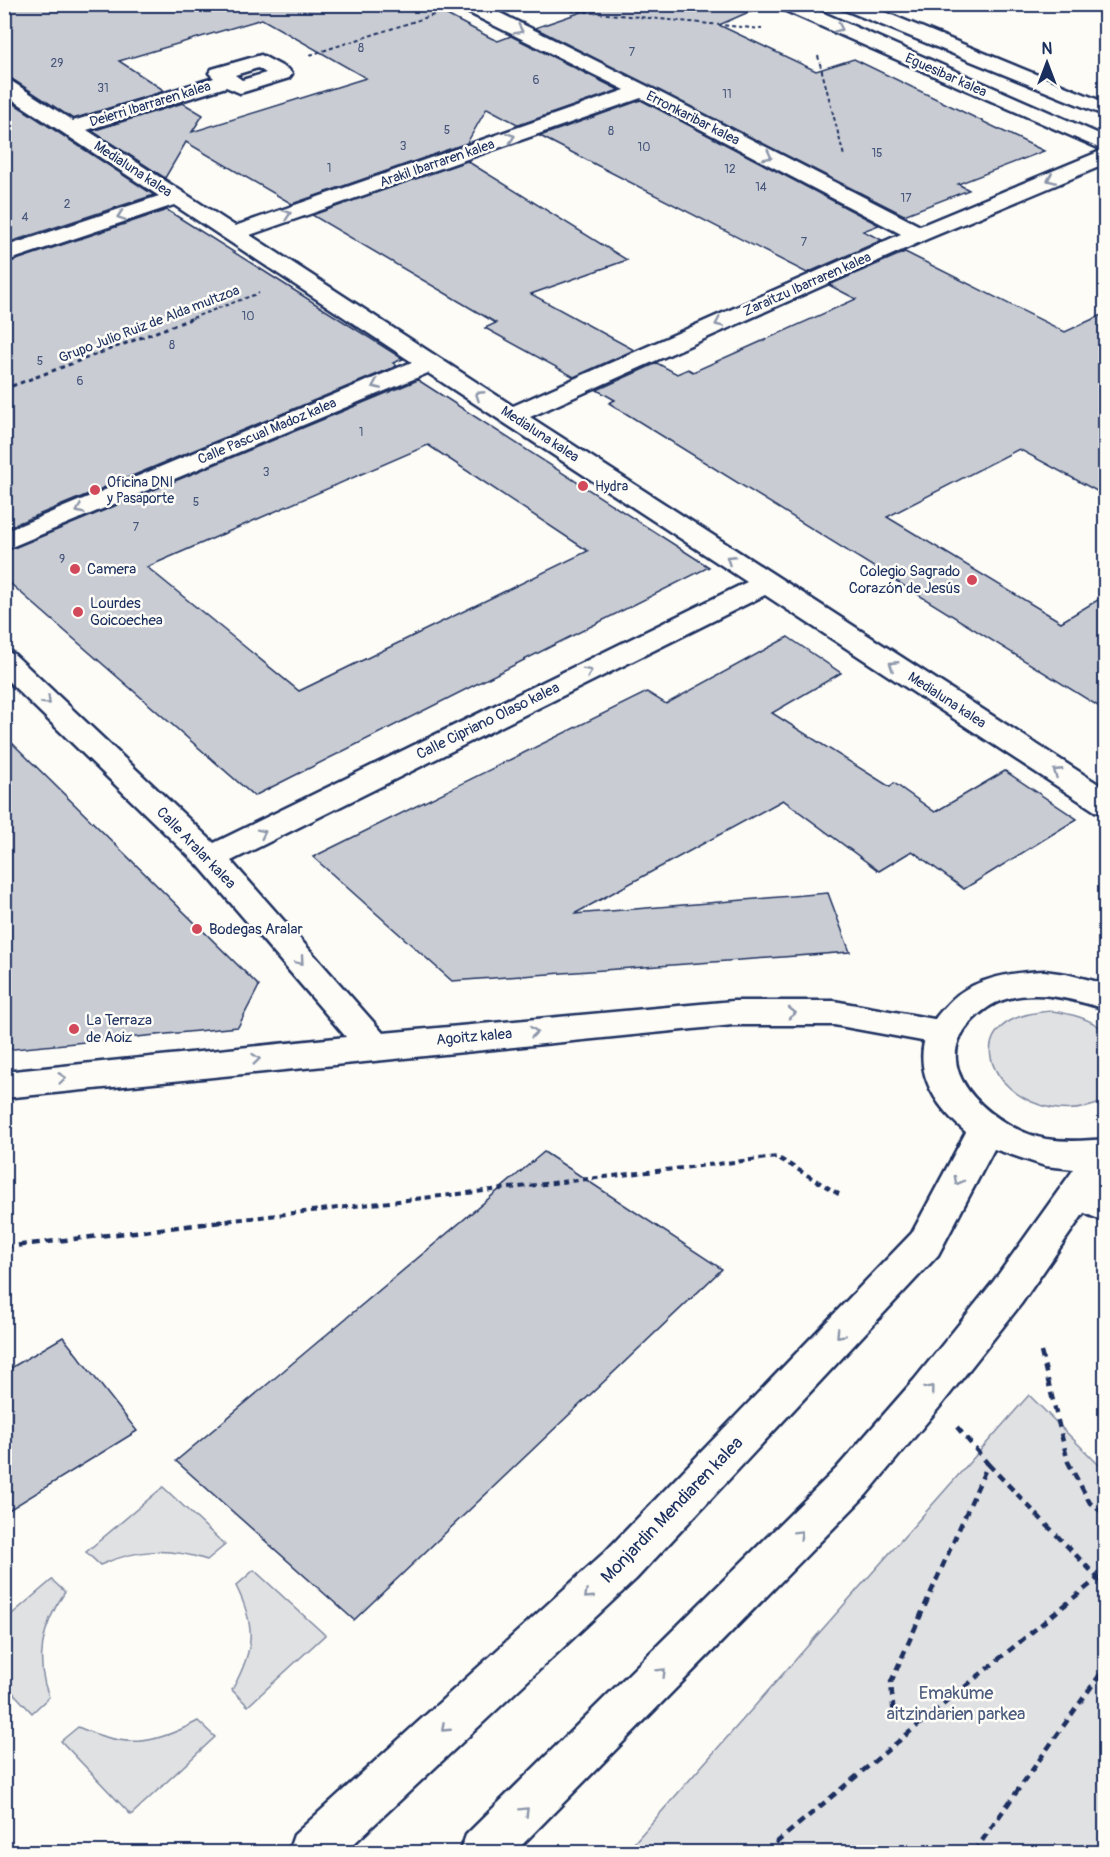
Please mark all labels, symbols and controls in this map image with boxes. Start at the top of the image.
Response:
one-way arrow [833,21,844,33]
one-way arrow [512,23,523,35]
north arrow [1017,33,1077,93]
text: N [1042,39,1053,59]
house number: 8 [358,41,364,56]
house number: 7 [629,45,636,60]
street label: Eguesibar kalea [903,49,989,101]
house number: 29 [51,56,63,71]
house number: 6 [533,73,540,88]
street label: Deierri Ibarraren kalea [87,77,213,131]
house number: 31 [97,81,109,96]
street label: Erronkaribar kalea [643,87,743,149]
house number: 11 [722,87,732,102]
house number: 5 [444,123,450,138]
house number: 8 [608,124,614,139]
one-way arrow [505,131,516,144]
street label: Arakil Ibarraren kalea [377,135,497,191]
street label: Medialuna kalea [91,137,175,201]
house number: 3 [400,139,407,154]
house number: 10 [638,140,650,155]
house number: 15 [871,146,883,161]
one-way arrow [761,149,772,160]
house number: 1 [327,161,331,176]
house number: 12 [724,162,736,177]
one-way arrow [1047,172,1058,184]
house number: 14 [755,180,767,195]
house number: 17 [900,191,912,206]
house number: 2 [64,197,71,212]
one-way arrow [116,209,127,221]
one-way arrow [282,209,292,222]
house number: 4 [22,210,29,225]
house number: 7 [801,235,808,250]
street label: Zaraitzu Ibarraren kalea [740,248,874,320]
street label: Grupo Julio Ruiz de Alda multzoa [56,282,242,366]
house number: 10 [242,309,254,324]
one-way arrow [714,316,725,328]
house number: 8 [169,338,175,353]
house number: 5 [37,354,43,369]
house number: 6 [77,374,84,389]
one-way arrow [371,378,382,390]
one-way arrow [475,390,485,402]
street label: Calle Pascual Madoz kalea [195,394,339,468]
street label: Medialuna kalea [498,402,582,466]
house number: 1 [359,425,363,440]
house number: 3 [263,465,270,480]
place label: Oficina DNI y Pasaporte [106,474,174,507]
place label: Hydra [595,478,628,495]
marker: Hydra [576,479,590,493]
marker: Oficina DNI y Pasaporte [88,483,102,497]
house number: 5 [193,495,199,510]
one-way arrow [75,503,86,515]
house number: 7 [133,520,140,535]
house number: 9 [59,552,65,567]
one-way arrow [726,554,736,566]
place label: Camera [87,560,136,579]
marker: Camera [68,562,82,576]
place label: Colegio Sagrado Corazón de Jesús [849,562,960,598]
marker: Colegio Sagrado Corazón de Jesús [965,573,979,587]
place label: Lourdes Goicoechea [90,594,163,630]
marker: Lourdes Goicoechea [71,605,85,619]
one-way arrow [889,661,899,673]
one-way arrow [581,667,592,679]
street label: Medialuna kalea [905,668,989,732]
street label: Calle Cipriano Olaso kalea [413,678,563,764]
one-way arrow [39,693,50,704]
one-way arrow [1052,768,1063,779]
street label: Calle Aralar kalea [152,803,240,893]
one-way arrow [256,828,267,840]
place label: Bodegas Aralar [209,920,304,939]
marker: Bodegas Aralar [190,922,204,936]
one-way arrow [292,954,303,965]
one-way arrow [787,1007,796,1019]
place label: La Terraza de Aoiz [86,1011,152,1047]
marker: La Terraza de Aoiz [67,1022,81,1036]
street label: Agoitz kalea [435,1024,513,1050]
one-way arrow [530,1026,539,1039]
one-way arrow [252,1053,261,1066]
one-way arrow [58,1072,67,1085]
one-way arrow [954,1175,965,1185]
one-way arrow [836,1327,847,1337]
one-way arrow [922,1385,933,1396]
street label: Monjardin Mendiaren kalea [596,1432,748,1588]
one-way arrow [792,1530,803,1540]
one-way arrow [585,1588,596,1599]
one-way arrow [654,1669,665,1680]
park label: Emakume aitzindarien parkea [887,1682,1025,1726]
one-way arrow [442,1721,452,1732]
one-way arrow [517,1807,528,1818]

